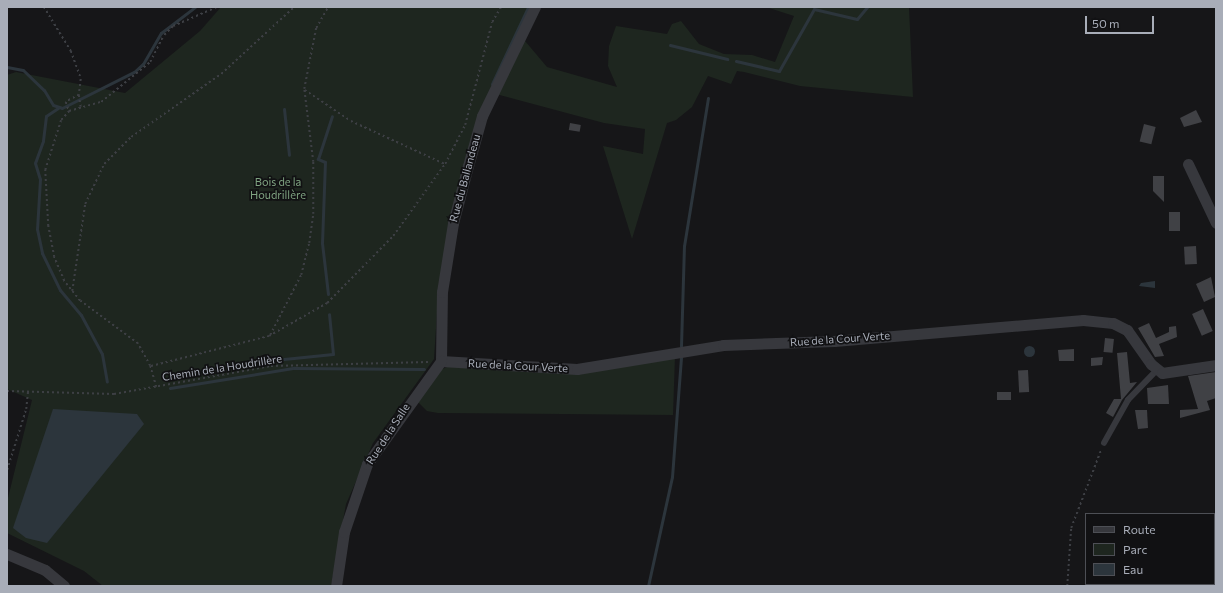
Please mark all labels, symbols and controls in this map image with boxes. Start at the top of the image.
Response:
scale bar [1087,8,1156,34]
text: 50 m [1092,16,1120,30]
street label: Rue du Ballandeau [447,133,483,223]
park label: Bois de la Houdrillère [250,176,306,202]
street label: Rue de la Cour Verte [790,329,890,349]
street label: Chemin de la Houdrillère [161,352,283,384]
street label: Rue de la Cour Verte [468,357,568,375]
street label: Rue de la Salle [363,401,413,467]
legend [1085,513,1215,585]
text: Route [1123,522,1156,536]
text: Parc [1123,542,1147,556]
text: Eau [1123,562,1143,576]

